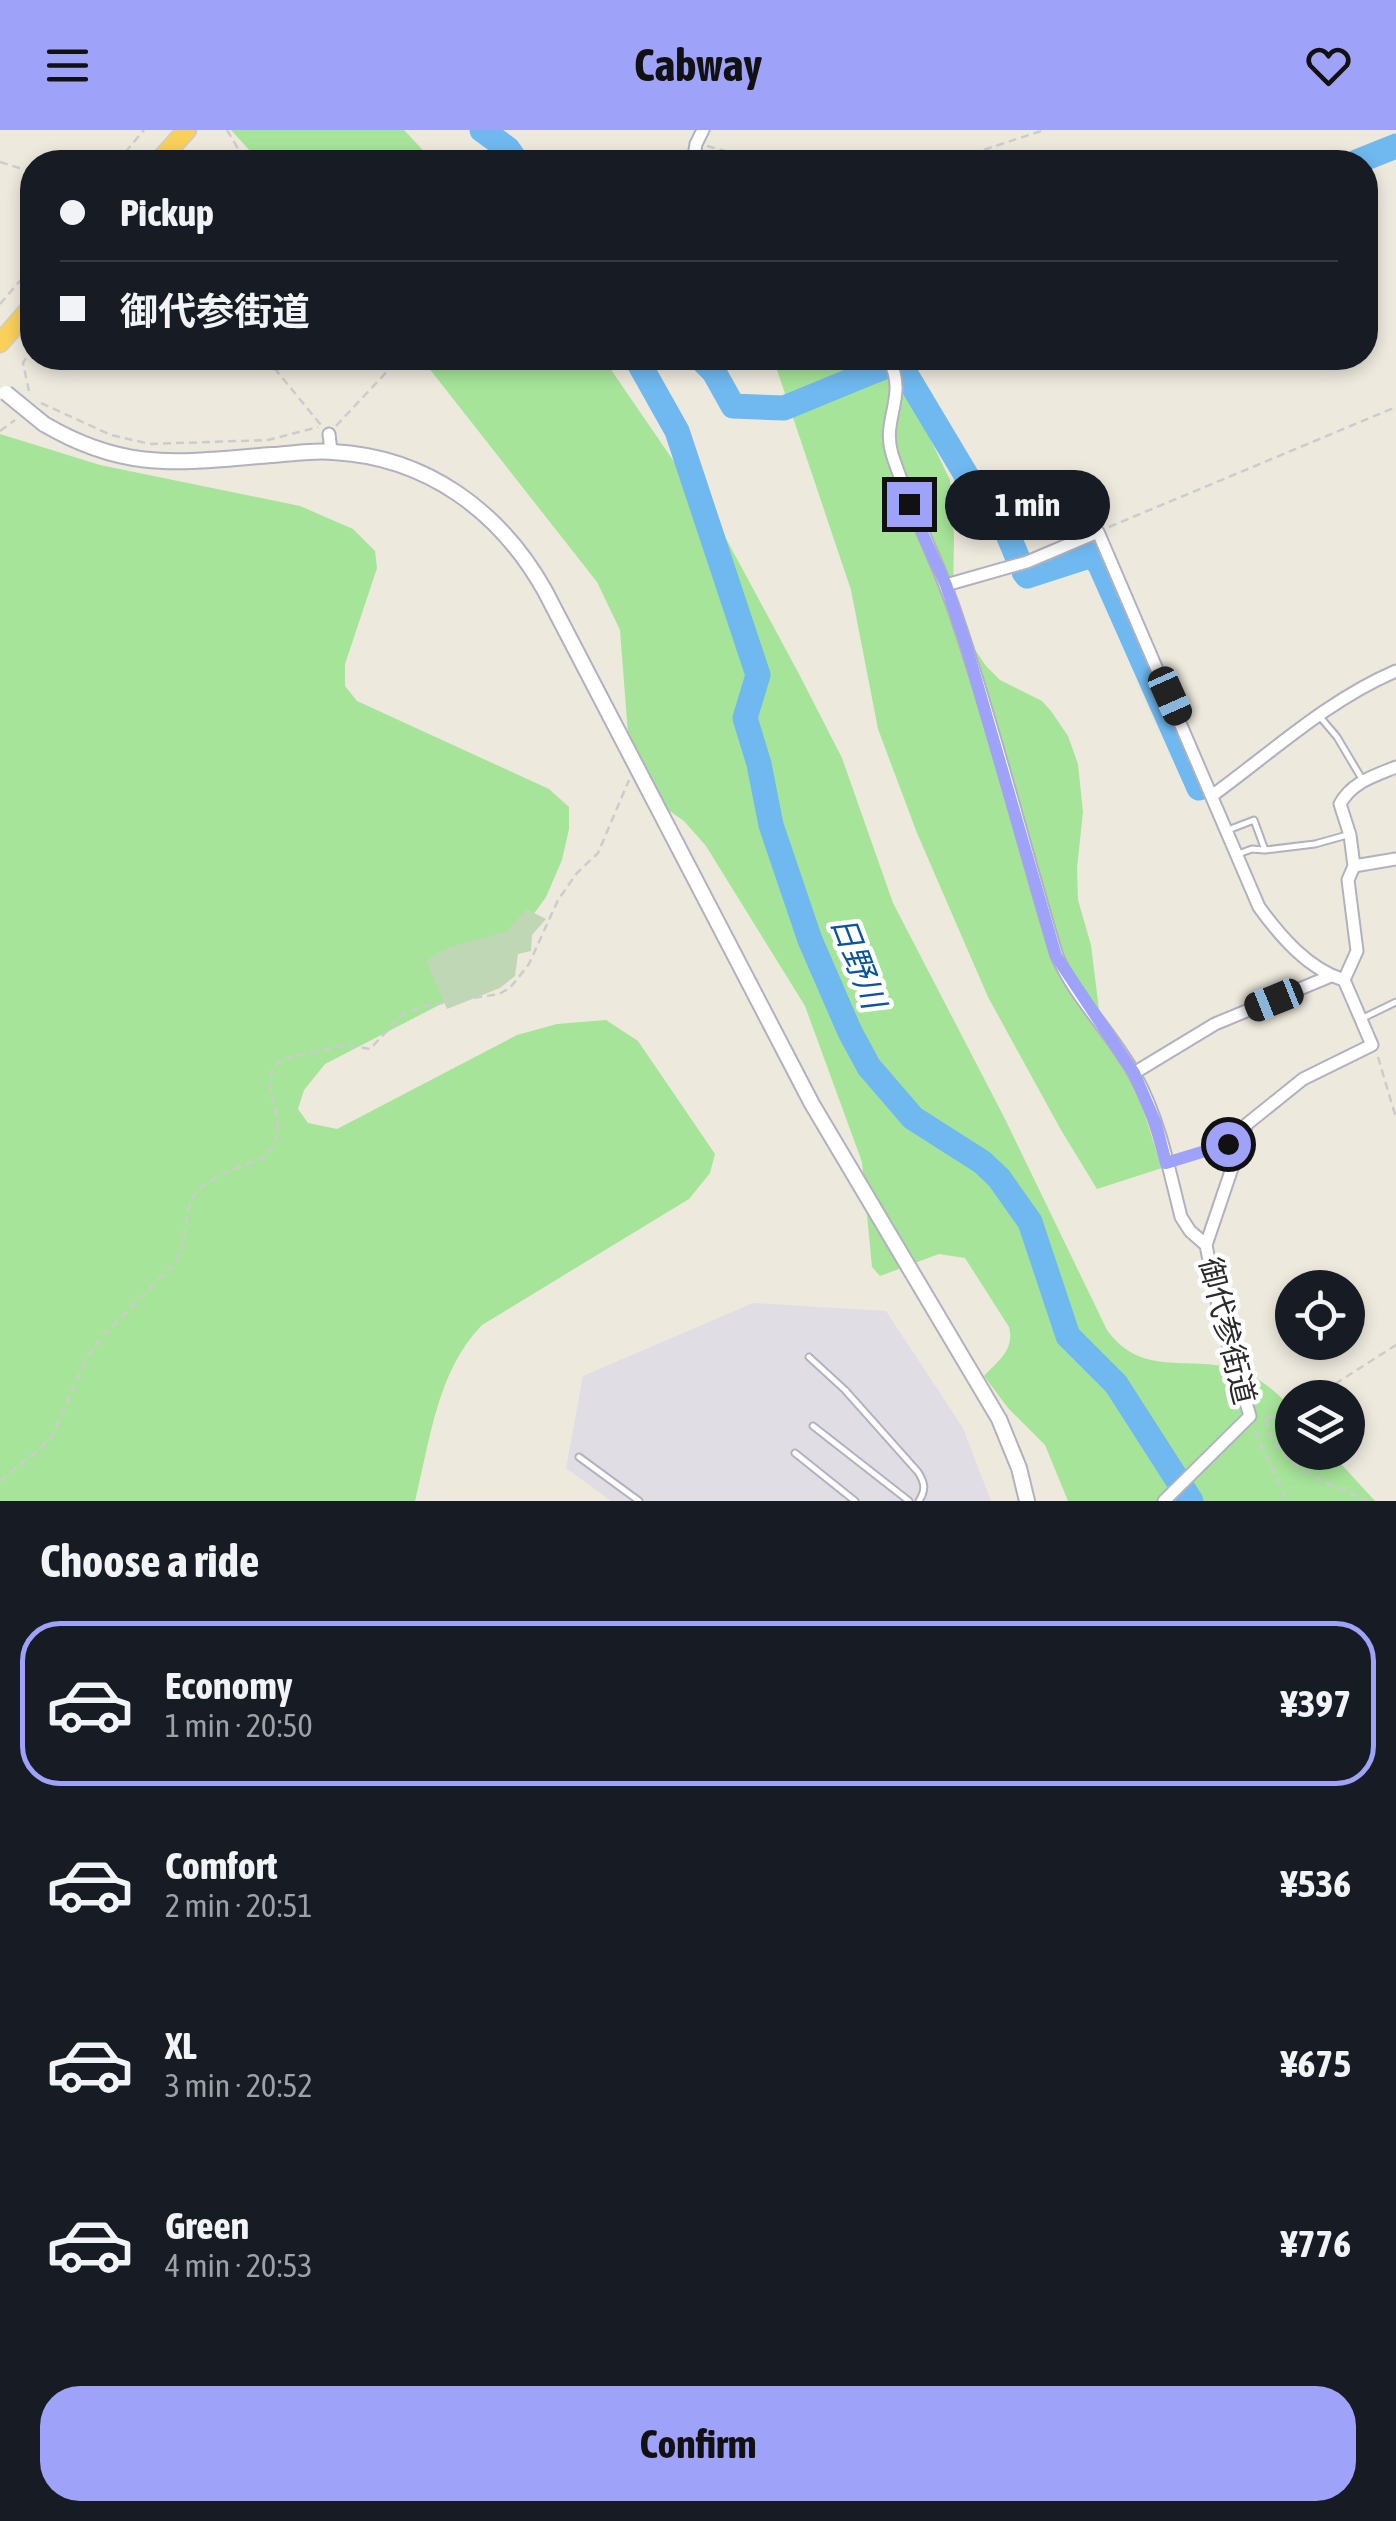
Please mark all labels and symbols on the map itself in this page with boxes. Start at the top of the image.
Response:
callout: 1 min [944,469,1109,539]
route end [887,482,932,527]
car [1144,662,1196,730]
water label: 日野川 [824,910,894,1016]
car [1241,975,1307,1025]
route start [1206,1122,1251,1167]
street label: 御代参街道 [1193,1254,1263,1408]

